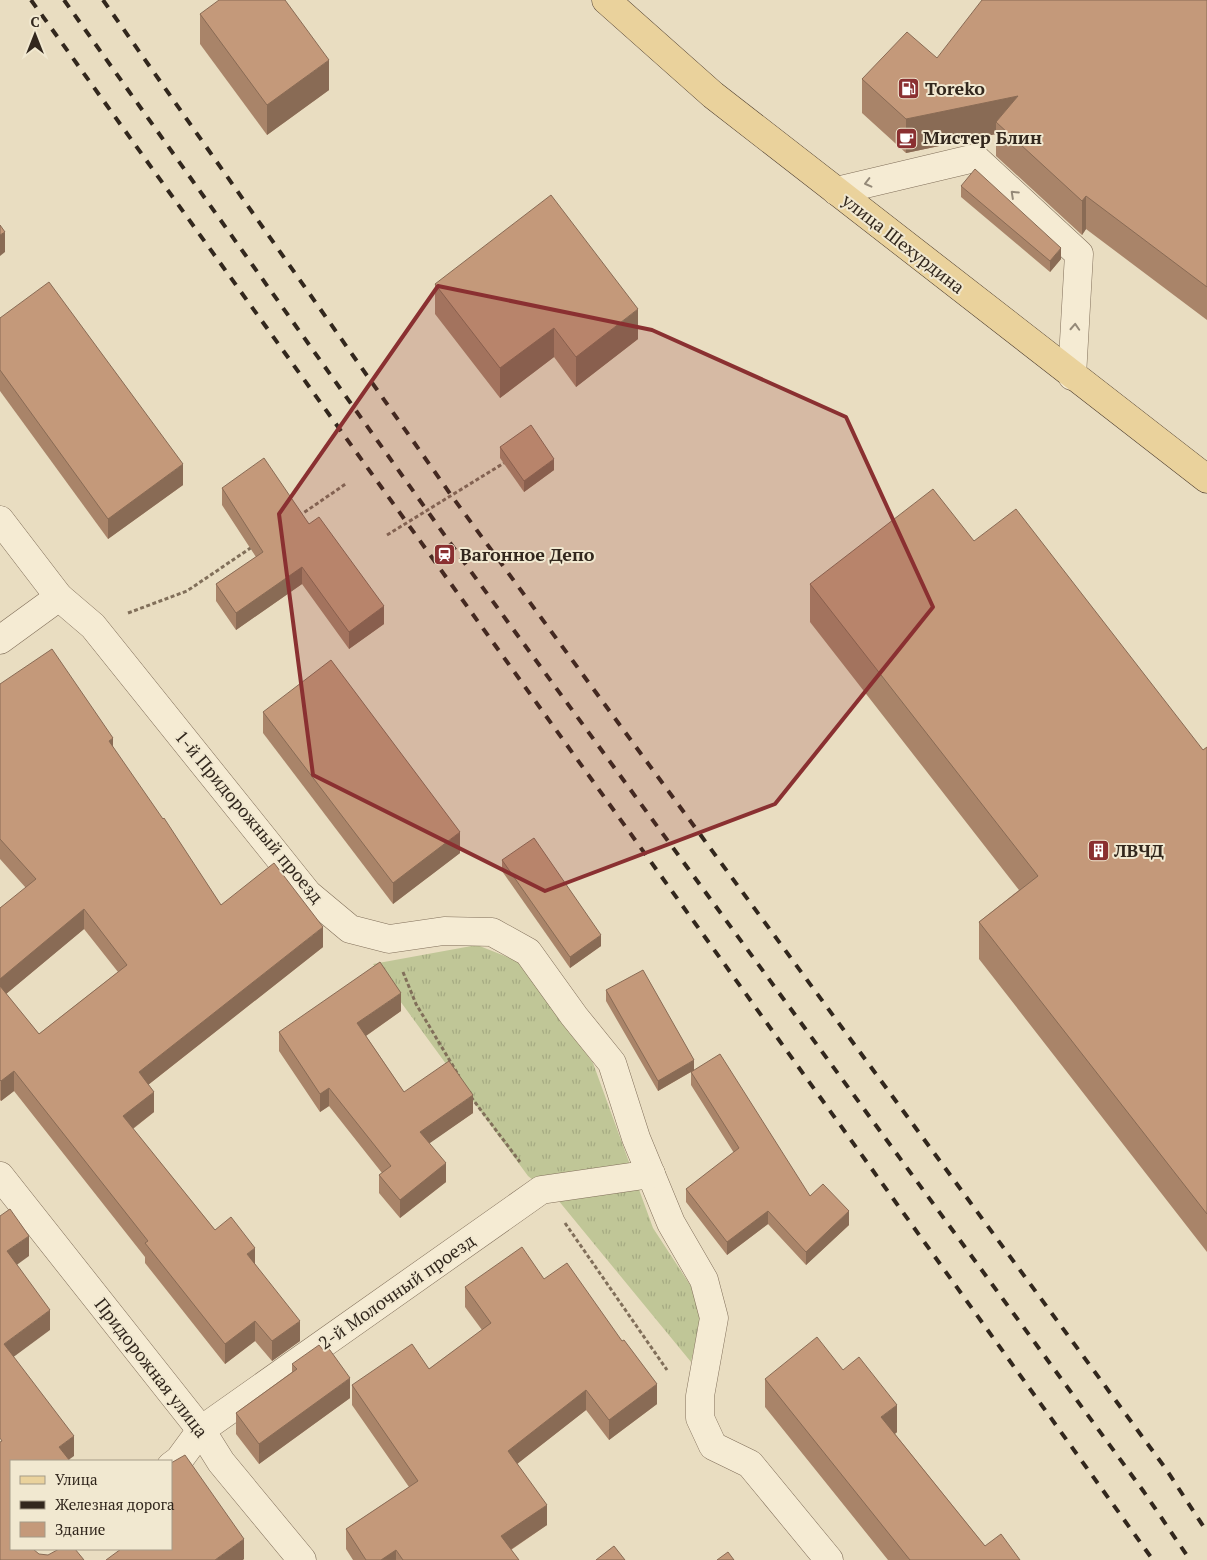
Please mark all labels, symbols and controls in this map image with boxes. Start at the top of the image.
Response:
north arrow [10,10,60,60]
text: С [30,12,40,31]
place label: Toreko [925,76,985,100]
fuel station icon: Toreko [897,77,921,101]
place label: Мистер Блин [923,125,1042,149]
cafe icon: Мистер Блин [895,126,919,150]
one-way arrow [865,178,873,188]
street label: улица Шехурдина [837,187,970,299]
one-way arrow [1010,190,1019,199]
one-way arrow [1070,323,1080,331]
place label: Вагонное Депо [460,542,595,566]
station icon: Вагонное Депо [432,543,456,567]
street label: 1-й Придорожный проезд [170,725,329,908]
place label: ЛВЧД [1113,838,1164,862]
building icon: ЛВЧД [1086,839,1110,863]
street label: 2-й Молочный проезд [313,1228,480,1354]
street label: Придорожная улица [90,1293,214,1442]
legend [10,1460,172,1550]
text: Улица [55,1469,98,1489]
text: Железная дорога [55,1494,175,1514]
text: Здание [55,1519,105,1539]

